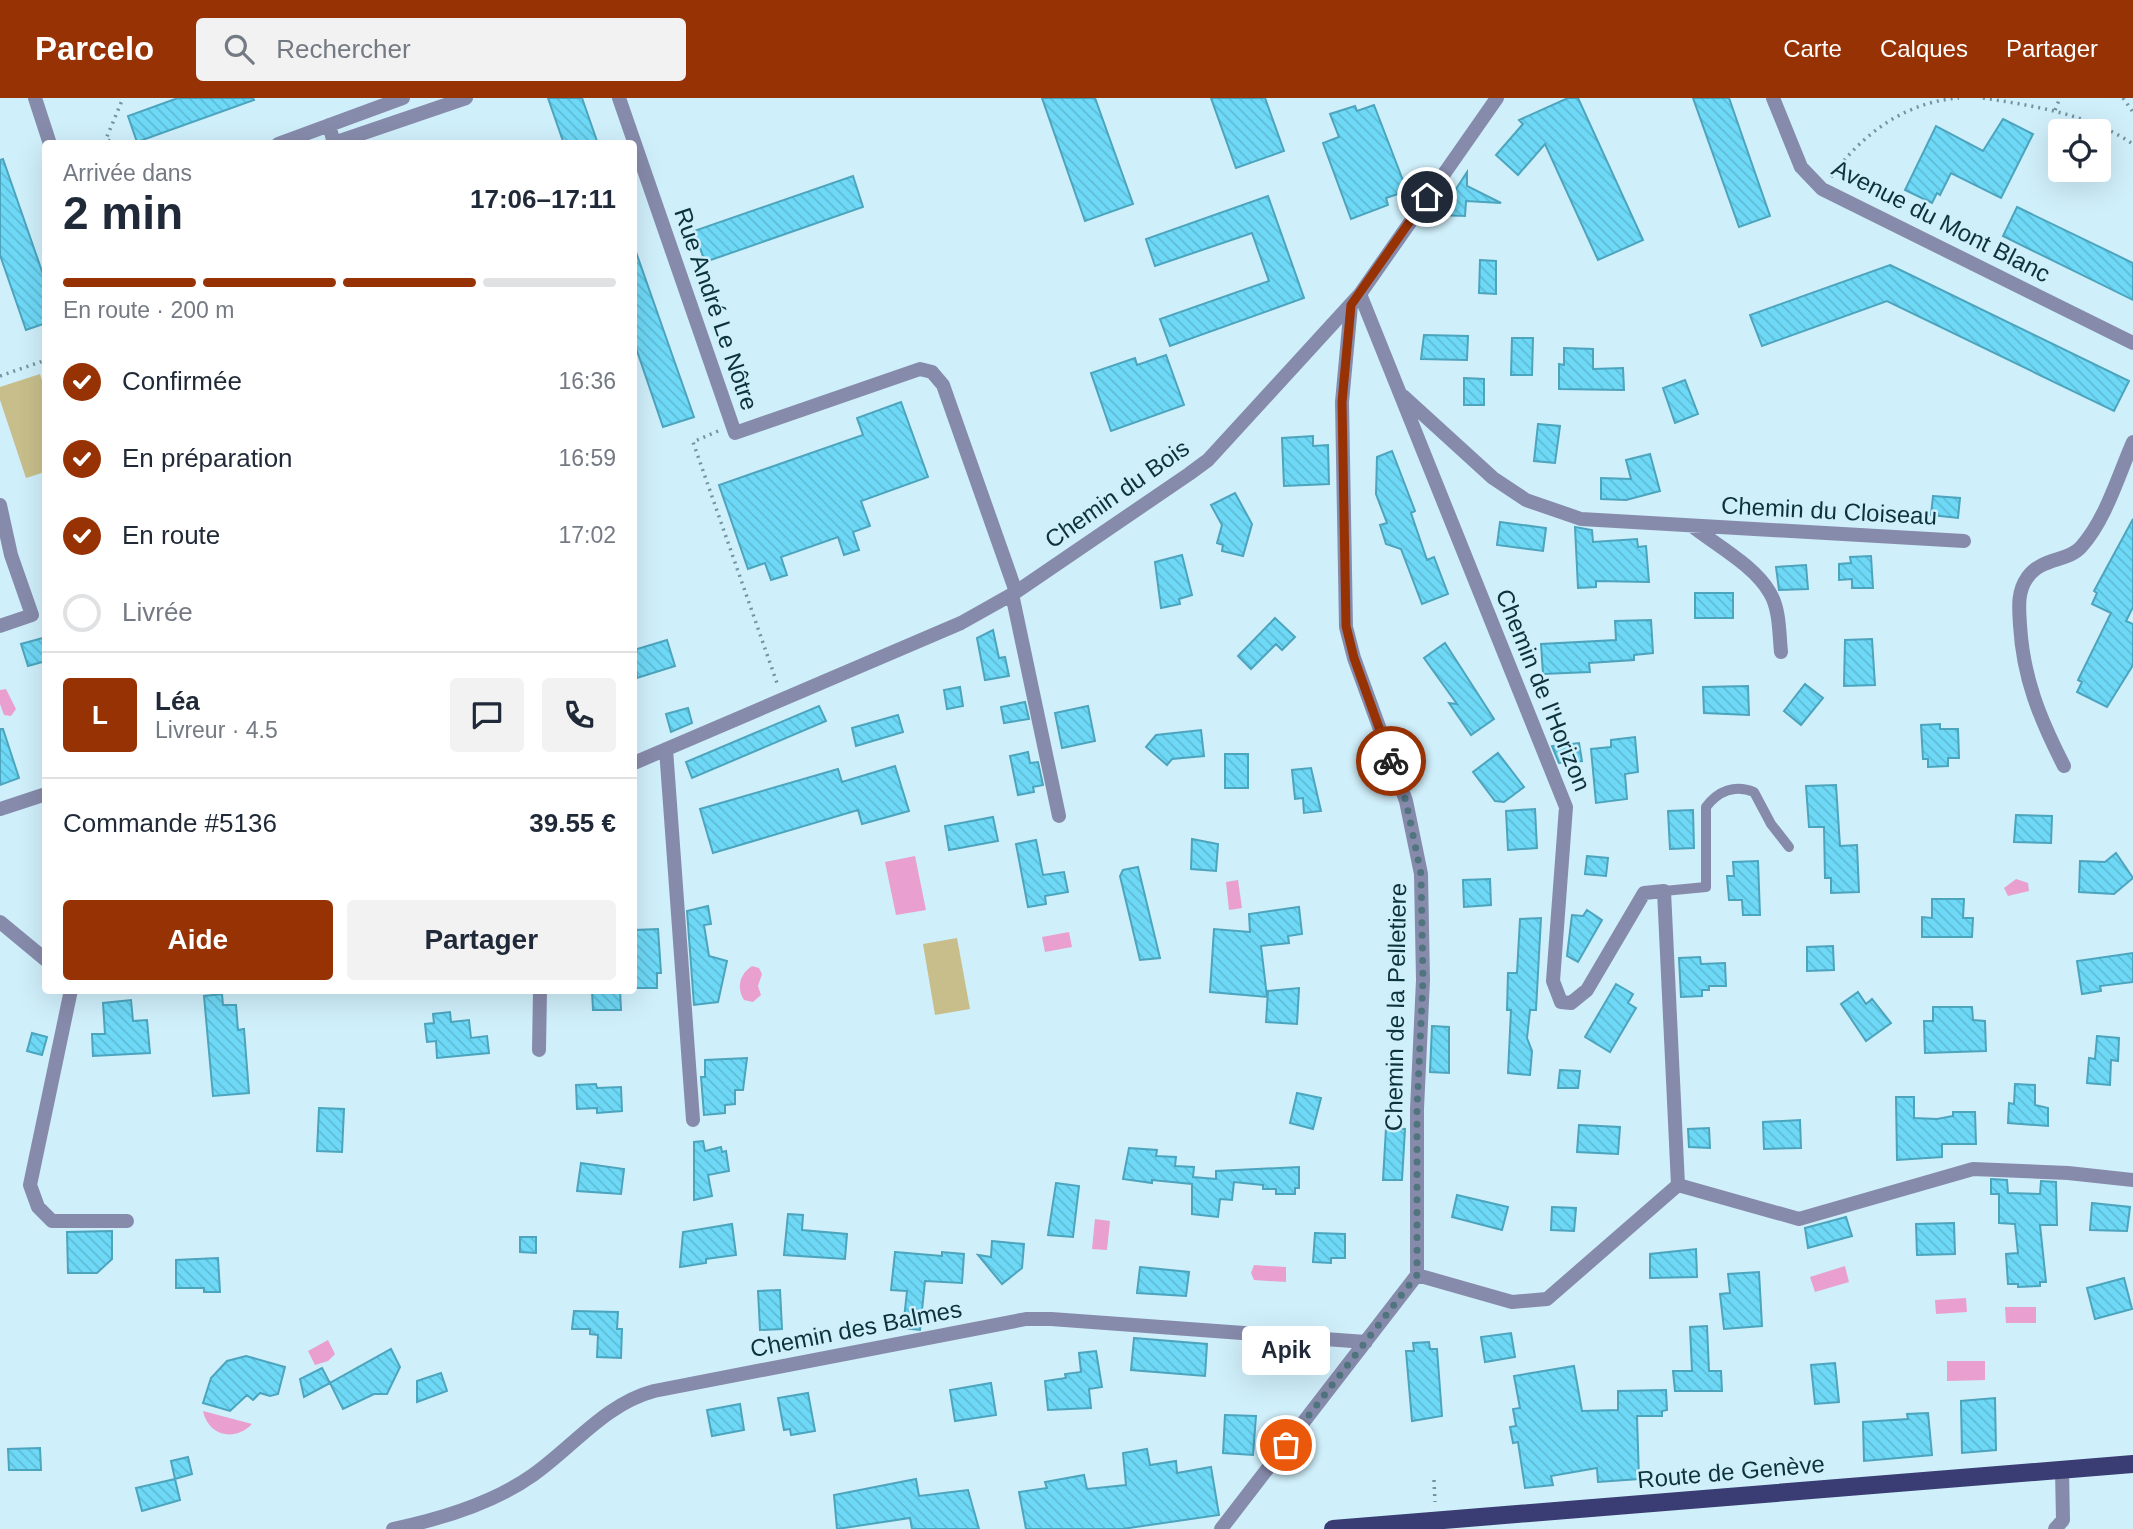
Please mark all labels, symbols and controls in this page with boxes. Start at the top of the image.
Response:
search box [196,18,686,81]
text: Parcelo [35,30,154,67]
icon: search [220,30,258,68]
text: Rechercher [276,34,411,64]
text: Carte [1783,35,1842,62]
text: Calques [1880,35,1968,62]
text: Partager [2006,35,2098,62]
map controls [2048,119,2111,182]
button: locate [2048,119,2111,182]
street label: Avenue du Mont Blanc [1828,154,2055,287]
text: Arrivée dans [63,160,192,186]
pin [1397,167,1457,227]
icon: home [1408,178,1446,216]
text: 17:06–17:11 [470,184,616,214]
text: 2 min [63,187,183,239]
street label: Rue André Le Nôtre [669,204,764,414]
text: En route · 200 m [63,297,234,323]
icon: check [63,363,101,401]
text: Confirmée [122,366,242,396]
text: 16:36 [558,368,616,394]
street label: Chemin du Bois [1040,434,1194,553]
icon: check [63,440,101,478]
text: En préparation [122,443,293,473]
text: 16:59 [558,445,616,471]
street label: Chemin du Cloiseau [1720,491,1938,530]
icon: check [63,517,101,555]
text: En route [122,520,220,550]
text: 17:02 [558,522,616,548]
street label: Chemin de l'Horizon [1491,585,1596,795]
text: Livrée [122,597,193,627]
button: chat [450,678,524,752]
button: phone [542,678,616,752]
text: Léa [155,686,200,716]
text: L [92,700,108,730]
text: Livreur · 4.5 [155,717,278,743]
courier [1356,726,1426,796]
icon: bike [1372,742,1410,780]
text: Commande #5136 [63,808,277,838]
text: 39.55 € [529,808,616,838]
street label: Chemin de la Pelletiere [1380,883,1411,1131]
button: Aide [63,900,333,980]
button: Partager [347,900,616,980]
street label: Chemin des Balmes [748,1295,964,1362]
callout: Apik [1242,1326,1330,1375]
text: Apik [1261,1337,1311,1363]
pin [1256,1415,1316,1475]
icon: bag [1267,1426,1305,1464]
street label: Route de Genève [1636,1450,1826,1493]

